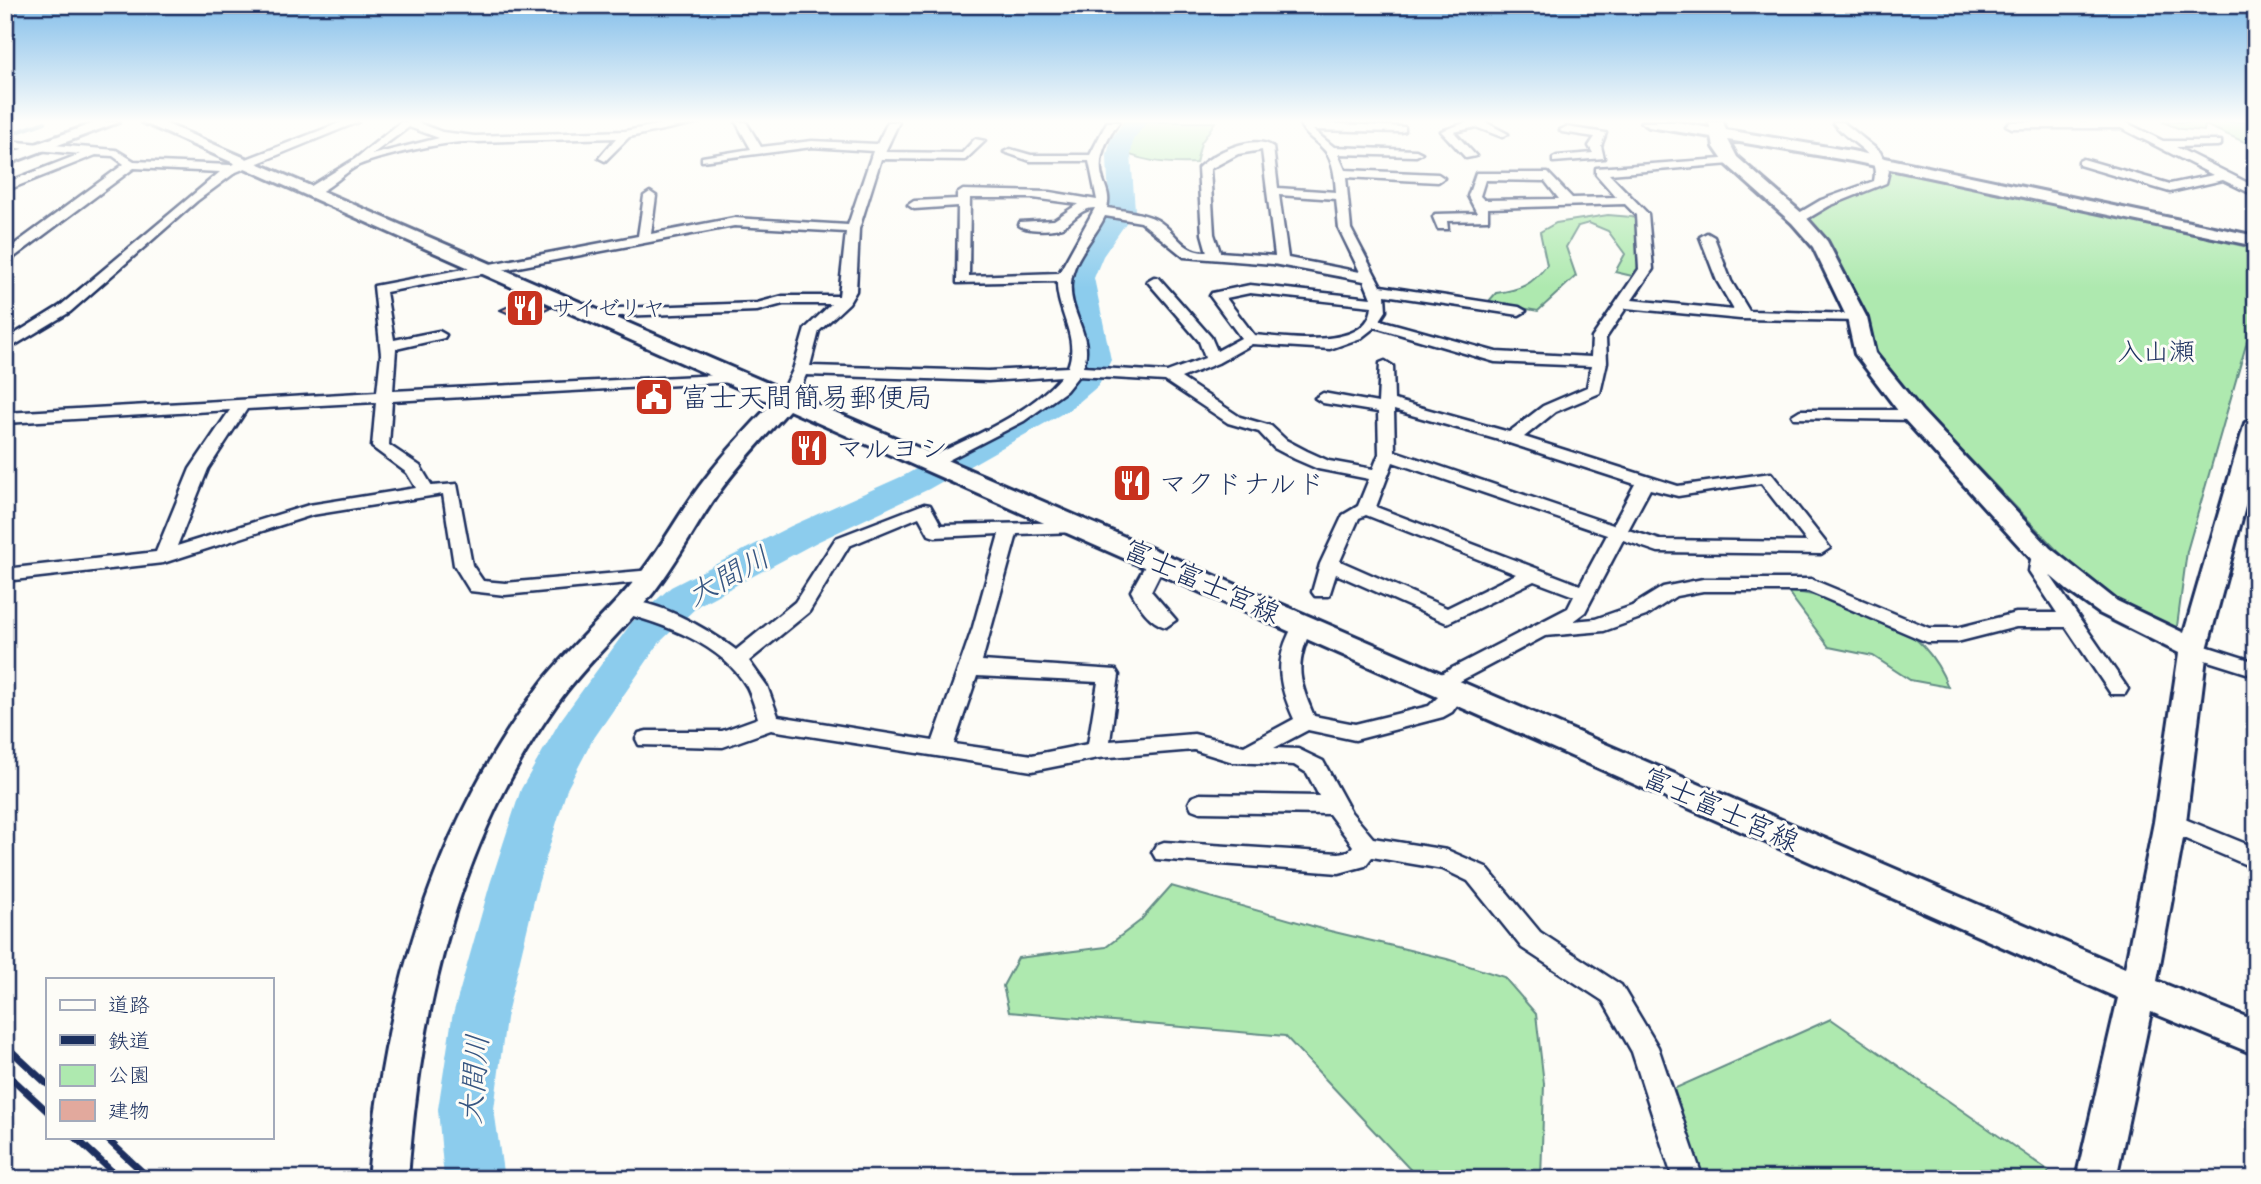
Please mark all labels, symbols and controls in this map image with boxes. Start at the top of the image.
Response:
restaurant icon: サイゼリヤ [504,287,546,329]
place label: サイゼリヤ [552,294,666,323]
district label: 入山瀬 [2117,335,2195,368]
public building icon: 富士天間簡易郵便局 [633,376,675,418]
place label: 富士天間簡易郵便局 [681,380,933,415]
restaurant icon: マルヨシ [788,427,830,469]
place label: マルヨシ [836,431,947,466]
restaurant icon: マクドナルド [1111,462,1153,504]
place label: マクドナルド [1159,466,1325,501]
street label: 富士富士宮線 [1118,531,1286,631]
water label: 大間川 [679,538,777,614]
street label: 富士富士宮線 [1637,759,1805,859]
legend [46,978,273,1138]
text: 道路 [108,992,150,1018]
text: 鉄道 [108,1028,150,1054]
water label: 大間川 [451,1033,497,1125]
text: 公園 [108,1062,150,1088]
text: 建物 [108,1098,150,1124]

